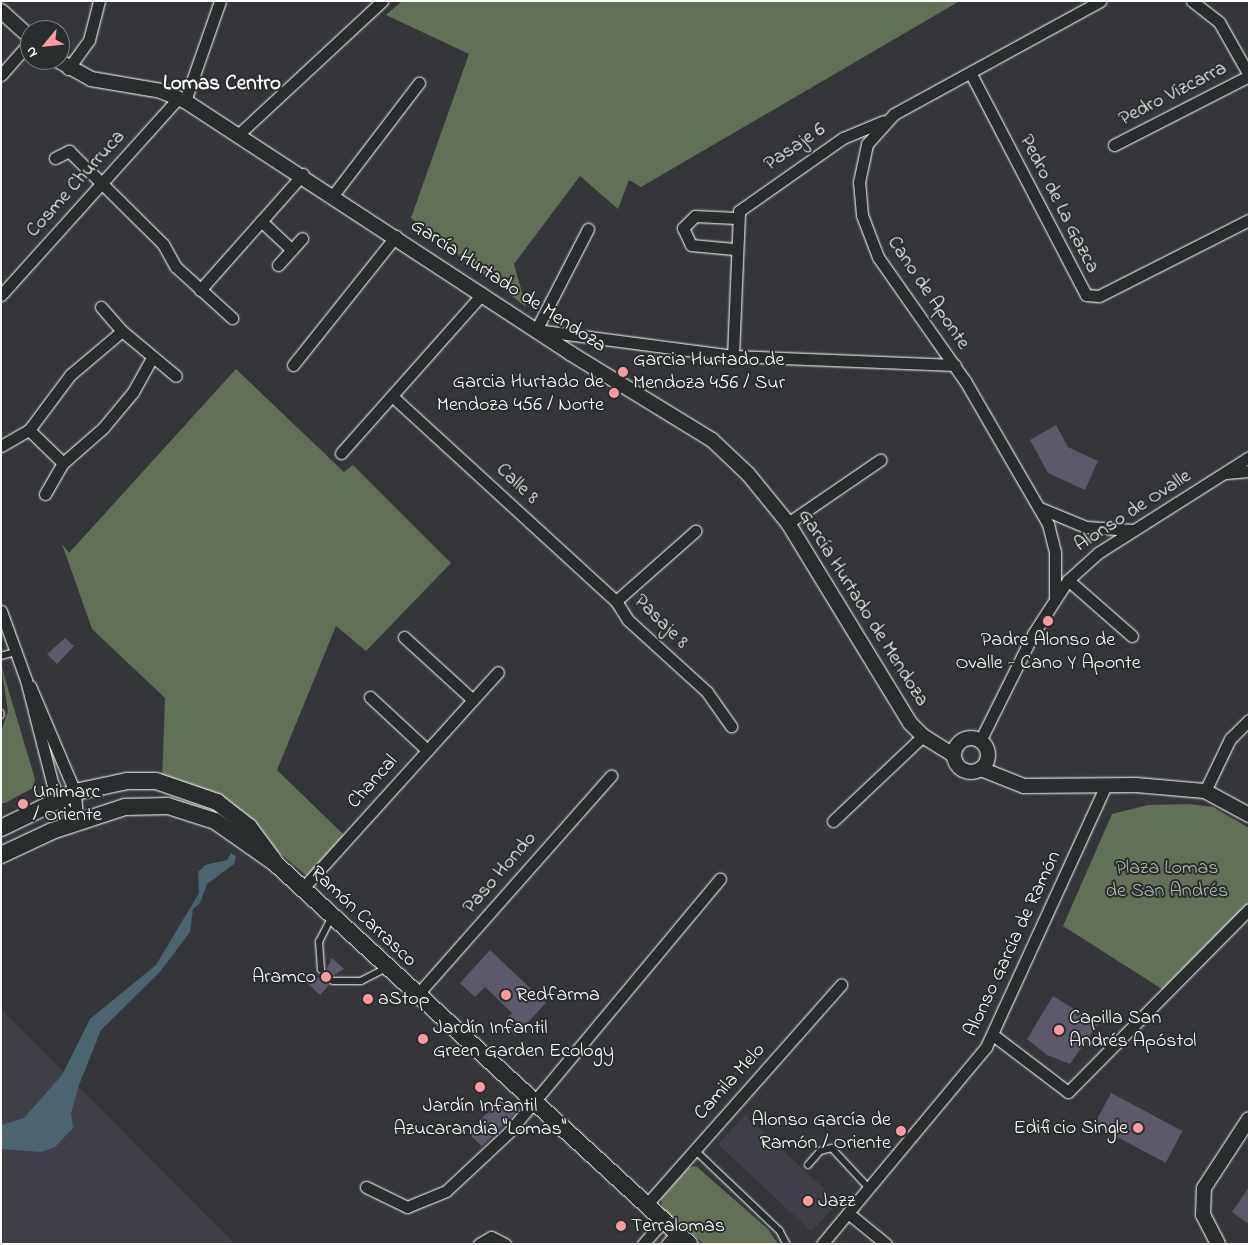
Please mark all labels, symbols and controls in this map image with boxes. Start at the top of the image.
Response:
north arrow [20,20,70,70]
text: N [21,43,44,61]
street label: Pedro Vizcarra [1115,57,1231,131]
district label: Lomas Centro [163,71,281,97]
street label: Pasaje 6 [760,118,830,176]
street label: Cosme Churruca [21,125,131,243]
street label: Pedro de La Gazca [1014,131,1104,277]
street label: García Hurtado de Mendoza [406,214,610,358]
street label: Cano de Aponte [881,232,975,354]
place label: Garcia Hurtado de Mendoza 456 / Sur [633,349,785,396]
marker: Garcia Hurtado de Mendoza 456 / Sur [617,366,629,378]
place label: Garcia Hurtado de Mendoza 456 / Norte [437,370,604,417]
marker: Garcia Hurtado de Mendoza 456 / Norte [608,387,620,399]
street label: Calle 8 [491,458,543,510]
street label: Alonso de Ovalle [1070,464,1196,558]
street label: García Hurtado de Mendoza [792,505,934,711]
street label: Pasaje 8 [629,590,693,654]
marker: Padre Alonso de Ovalle - Cano Y Aponte [1042,615,1054,627]
place label: Padre Alonso de Ovalle - Cano Y Aponte [955,629,1141,676]
street label: Chancal [343,750,403,814]
place label: Unimarc / Oriente [33,780,102,827]
marker: Unimarc / Oriente [17,798,29,810]
street label: Paso Hondo [458,827,542,919]
street label: Alonso García de Ramón [959,847,1067,1041]
park label: Plaza Lomas de San Andrés [1106,857,1228,904]
street label: Ramón Carrasco [305,861,421,973]
place label: Aramco [252,965,316,989]
marker: Aramco [320,971,332,983]
place label: Redfarma [516,983,600,1007]
place label: aStop [378,987,430,1011]
marker: Redfarma [500,989,512,1001]
marker: aStop [362,993,374,1005]
place label: Capilla San Andrés Apóstol [1069,1006,1196,1053]
place label: Jardín Infantil Green Garden Ecology [433,1016,614,1063]
marker: Capilla San Andrés Apóstol [1053,1024,1065,1036]
marker: Jardín Infantil Green Garden Ecology [417,1033,429,1045]
street label: Camila Melo [689,1039,771,1125]
marker: Jardín Infantil Azucarandia "Lomas" [474,1081,486,1093]
place label: Jardín Infantil Azucarandia "Lomas" [394,1095,566,1142]
place label: Alonso García de Ramón / Oriente [751,1108,891,1155]
place label: Edificio Single [1013,1116,1128,1140]
marker: Edificio Single [1132,1122,1144,1134]
marker: Alonso García de Ramón / Oriente [895,1125,907,1137]
place label: Jazz [818,1189,855,1213]
marker: Jazz [802,1195,814,1207]
place label: Terralomas [631,1214,725,1238]
marker: Terralomas [615,1220,627,1232]

